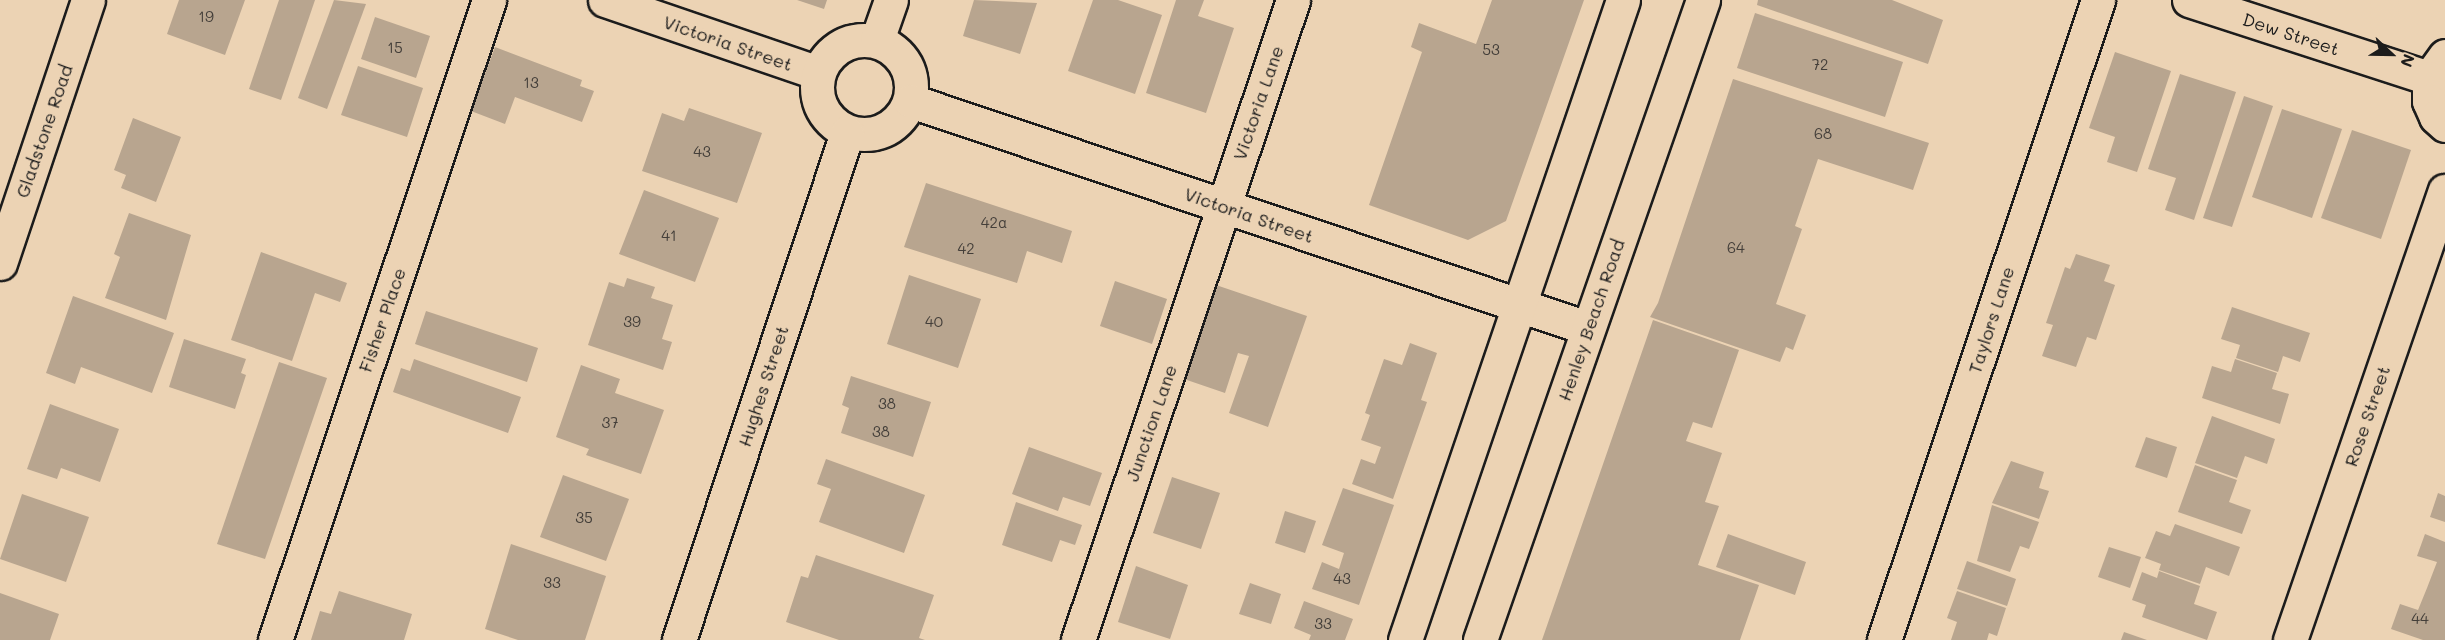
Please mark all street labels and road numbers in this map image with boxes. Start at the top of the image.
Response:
street label: Dew Street [2240,8,2342,60]
street label: Victoria Street [661,11,795,75]
street label: Victoria Lane [1228,43,1288,163]
street label: Gladstone Road [11,62,77,200]
street label: Victoria Street [1182,183,1316,247]
street label: Henley Beach Road [1553,236,1629,404]
street label: Taylors Lane [1964,264,2018,376]
street label: Fisher Place [354,265,410,375]
street label: Hughes Street [733,323,793,449]
street label: Junction Lane [1121,362,1181,484]
street label: Rose Street [2340,363,2394,469]

